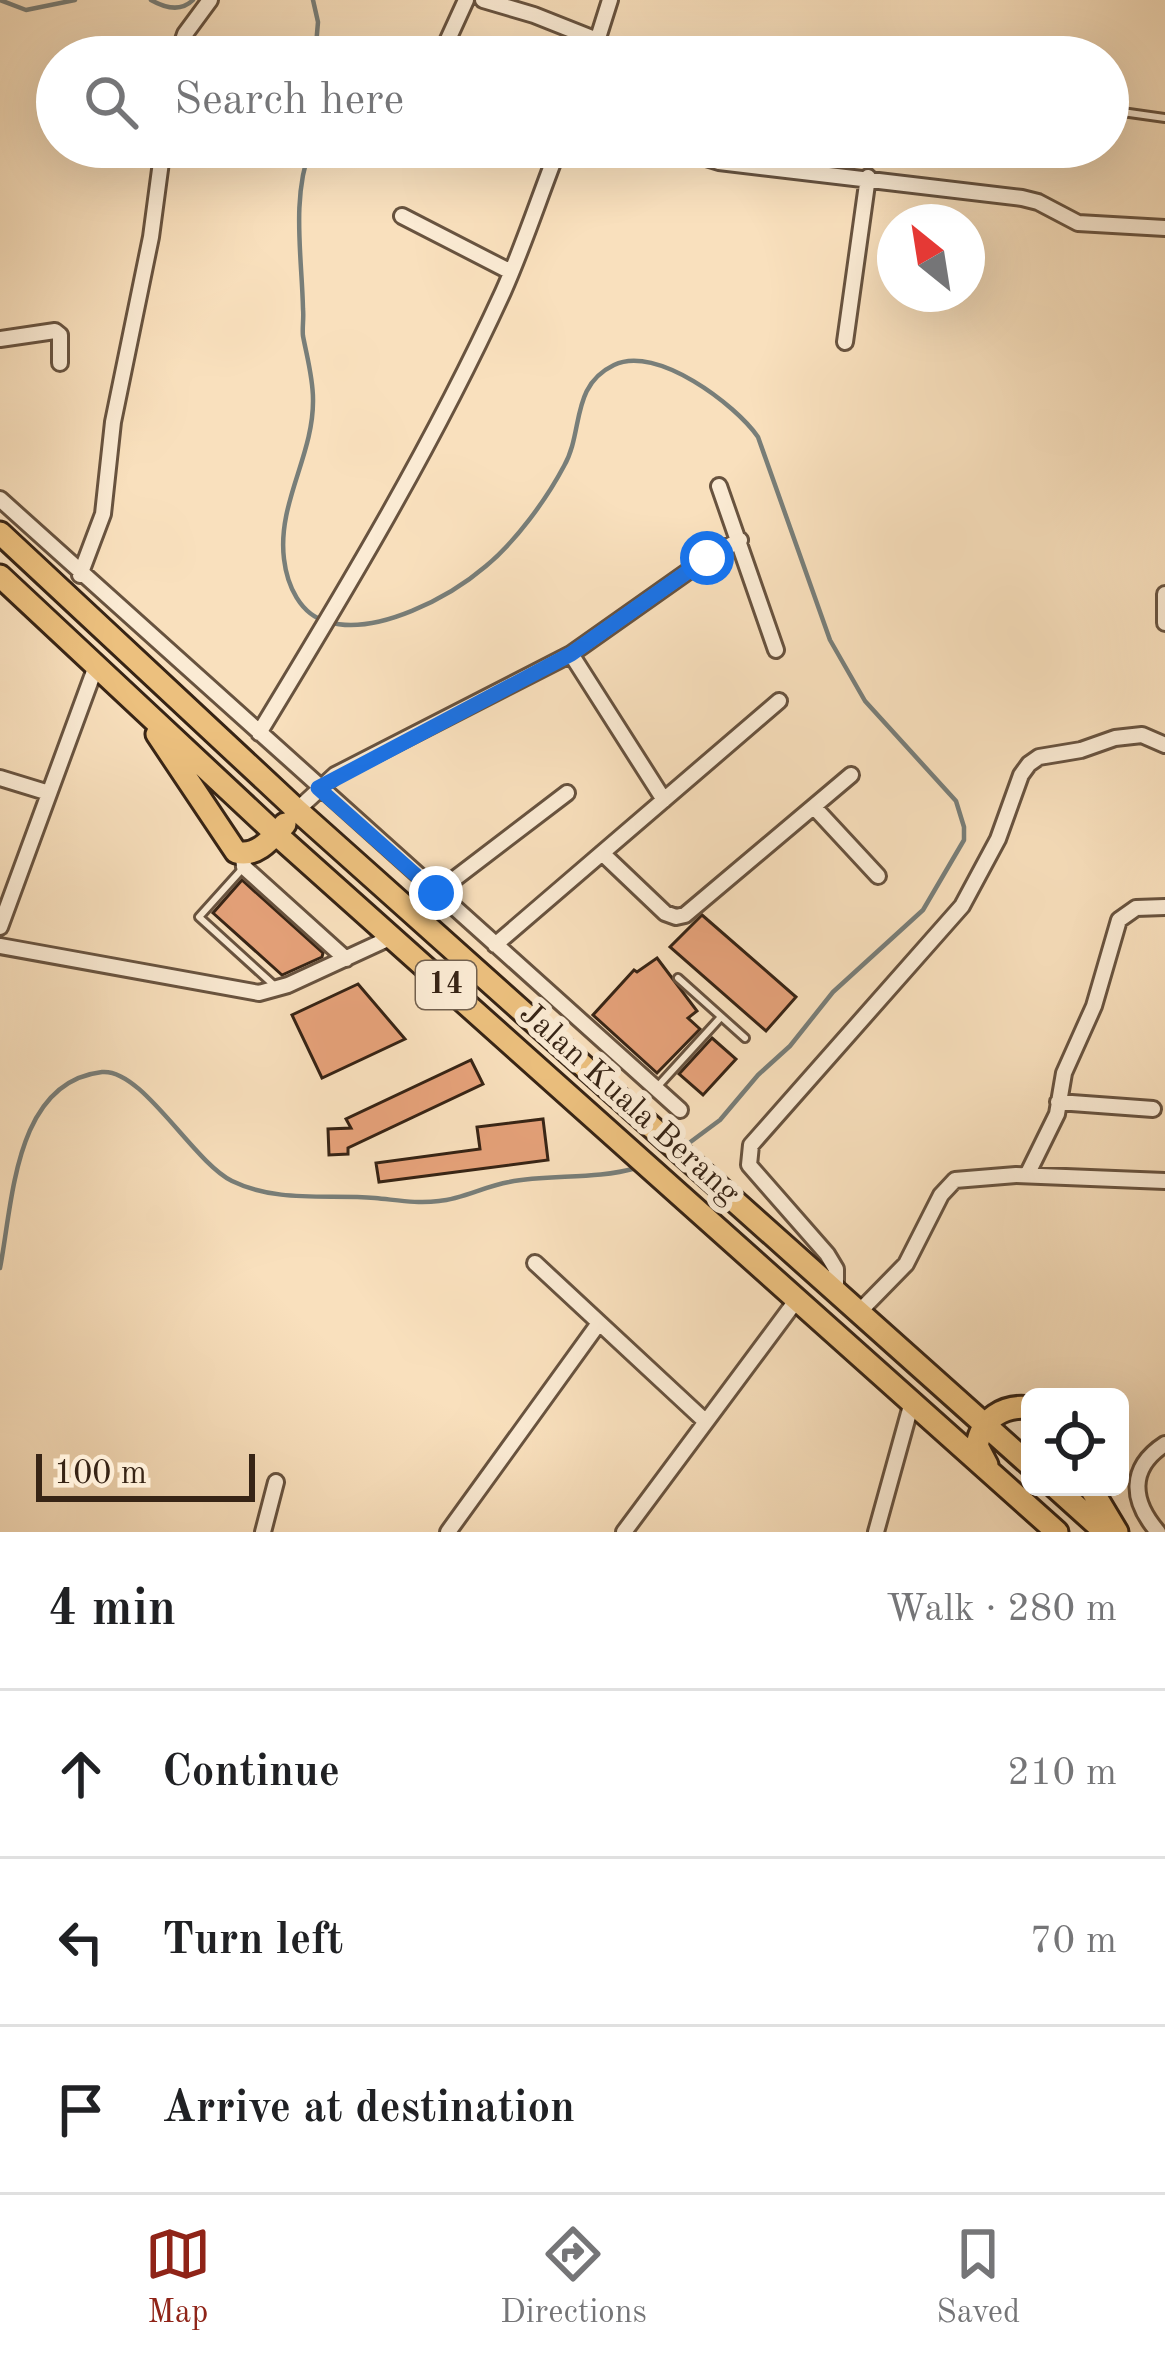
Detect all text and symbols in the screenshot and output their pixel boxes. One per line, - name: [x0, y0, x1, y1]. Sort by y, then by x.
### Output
- search box: [36, 36, 1129, 168]
- icon: search: [78, 69, 144, 135]
- text: Search here: [174, 79, 404, 124]
- north arrow: [877, 204, 985, 312]
- route start: [680, 531, 734, 585]
- route end: [409, 866, 463, 920]
- road number: 14: [416, 961, 476, 1009]
- street label: Jalan Kuala Berang: [513, 997, 745, 1211]
- map controls: [1021, 1388, 1129, 1496]
- button: locate: [1021, 1388, 1129, 1496]
- scale bar: [36, 1448, 255, 1501]
- text: 100 m: [54, 1458, 147, 1491]
- text: 4 min: [48, 1585, 176, 1636]
- text: Walk · 280 m: [886, 1590, 1117, 1629]
- icon: ahead: [48, 1741, 114, 1807]
- text: Continue: [162, 1751, 340, 1796]
- text: 210 m: [1007, 1754, 1117, 1793]
- icon: left: [48, 1909, 114, 1975]
- text: Turn left: [162, 1919, 343, 1964]
- text: 70 m: [1030, 1922, 1117, 1961]
- icon: arrive: [48, 2077, 114, 2143]
- text: Arrive at destination: [162, 2087, 575, 2132]
- tab: Map: [145, 2221, 211, 2334]
- tab: Directions: [500, 2221, 647, 2334]
- tab: Saved: [936, 2221, 1020, 2334]

